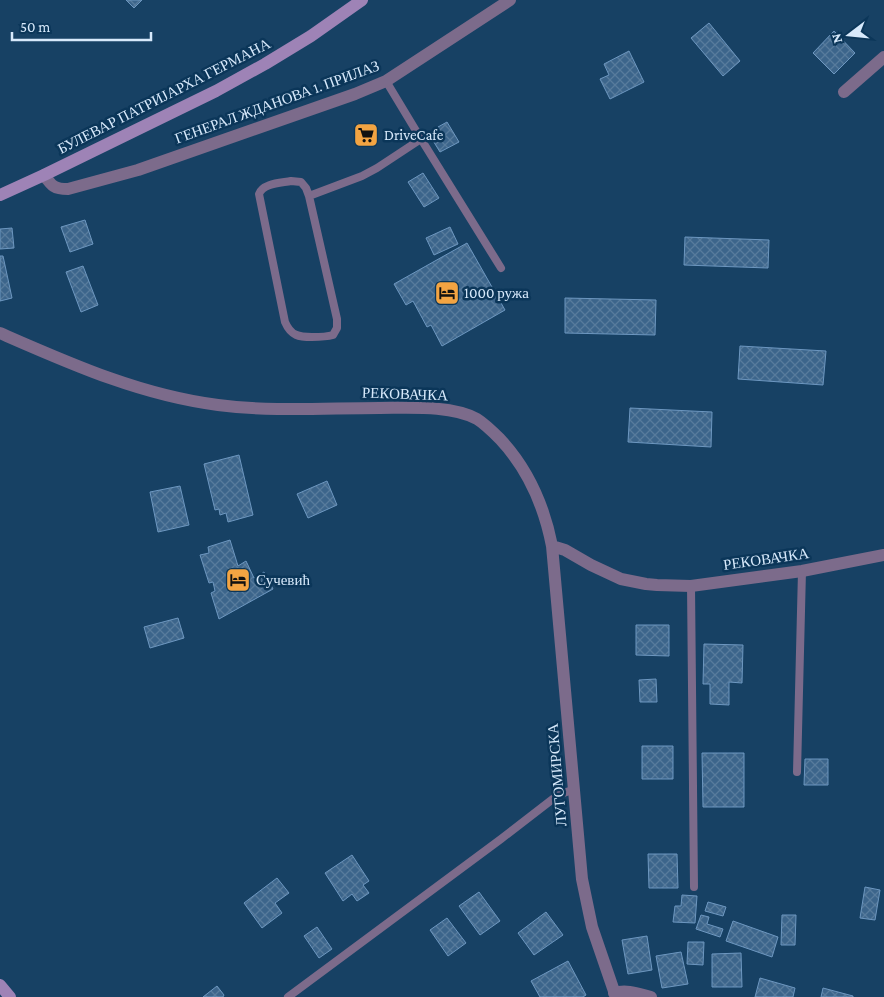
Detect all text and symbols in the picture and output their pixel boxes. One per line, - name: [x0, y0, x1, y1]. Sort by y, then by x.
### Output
- scale bar: [12, 10, 151, 42]
- north arrow: [824, 10, 874, 60]
- text: 50 m: [20, 19, 50, 35]
- text: N: [827, 31, 846, 45]
- street label: БУЛЕВАР ПАТРИЈАРХА ГЕРМАНА: [55, 35, 273, 157]
- street label: ГЕНЕРАЛ ЖДАНОВА 1. ПРИЛАЗ: [173, 57, 381, 147]
- supermarket icon: DriveCafe: [353, 122, 379, 148]
- place label: DriveCafe: [384, 127, 444, 143]
- hotel icon: 1000 ружа: [434, 280, 460, 306]
- place label: 1000 ружа: [464, 285, 529, 301]
- street label: РЕКОВАЧКА: [362, 385, 449, 404]
- street label: РЕКОВАЧКА: [722, 545, 810, 573]
- hotel icon: Сучевић: [225, 567, 251, 593]
- place label: Сучевић: [256, 572, 310, 588]
- street label: ЛУГОМИРСКА: [545, 723, 569, 827]

